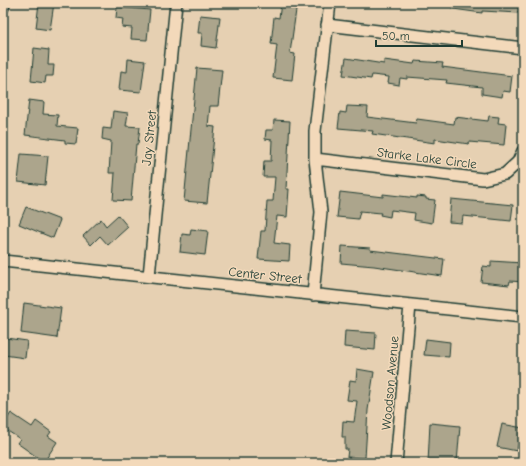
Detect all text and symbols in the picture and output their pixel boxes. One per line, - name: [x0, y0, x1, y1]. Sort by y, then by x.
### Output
- scale bar: [376, 22, 462, 48]
- text: 50 m: [382, 29, 410, 43]
- street label: Jay Street: [139, 108, 159, 166]
- street label: Starke Lake Circle: [376, 144, 478, 172]
- street label: Center Street: [228, 264, 304, 286]
- street label: Woodson Avenue: [378, 335, 402, 431]

